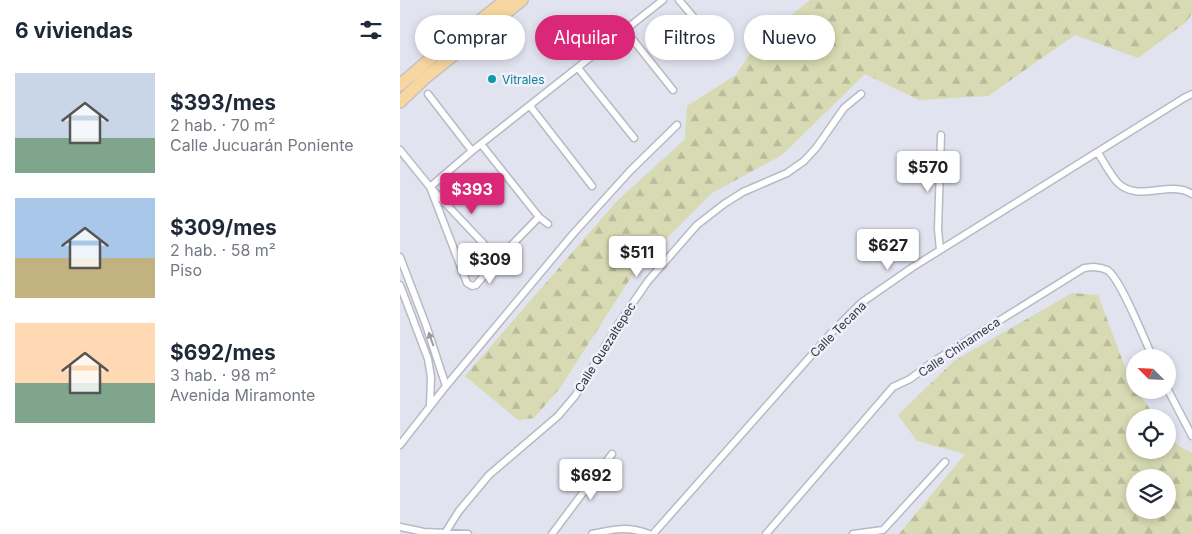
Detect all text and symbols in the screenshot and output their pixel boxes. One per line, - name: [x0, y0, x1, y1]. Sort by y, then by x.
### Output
- chip: Comprar: [415, 15, 525, 60]
- chip: Alquilar: [535, 15, 635, 60]
- chip: Filtros: [645, 15, 734, 60]
- chip: Nuevo: [744, 15, 835, 60]
- icon: filters: [357, 16, 385, 44]
- text: 6 viviendas: [15, 18, 133, 43]
- place label: Vitrales: [502, 72, 545, 87]
- marker: Vitrales: [486, 73, 498, 85]
- text: $393/mes: [170, 90, 276, 115]
- icon: home: [55, 93, 115, 153]
- text: 2 hab. · 70 m²: [170, 115, 275, 135]
- text: Calle Jucuarán Poniente: [170, 135, 354, 155]
- pin: $570: [898, 150, 958, 193]
- text: $570: [908, 157, 948, 177]
- pin: $393: [442, 172, 502, 215]
- text: $393: [451, 179, 493, 199]
- text: $309/mes: [170, 215, 277, 240]
- icon: home: [55, 218, 115, 278]
- pin: $627: [858, 228, 918, 271]
- text: $627: [868, 235, 908, 255]
- pin: $511: [607, 236, 667, 278]
- text: 2 hab. · 58 m²: [170, 240, 276, 260]
- pin: $309: [460, 242, 520, 285]
- text: $511: [620, 242, 654, 262]
- text: $309: [469, 249, 511, 269]
- text: Piso: [170, 260, 202, 280]
- street label: Calle Tecana: [807, 298, 869, 360]
- street label: Calle Quezaltepec: [571, 299, 639, 395]
- street label: Calle Chinameca: [915, 314, 1003, 380]
- one-way arrow: [427, 332, 434, 347]
- text: $692/mes: [170, 340, 276, 365]
- icon: home: [55, 343, 115, 403]
- north arrow: [1126, 349, 1176, 399]
- map controls: [1126, 349, 1176, 519]
- text: 3 hab. · 98 m²: [170, 365, 276, 385]
- text: Avenida Miramonte: [170, 385, 315, 405]
- button: locate: [1126, 409, 1176, 459]
- pin: $692: [561, 458, 621, 501]
- text: $692: [570, 465, 612, 485]
- button: layers: [1126, 469, 1176, 519]

